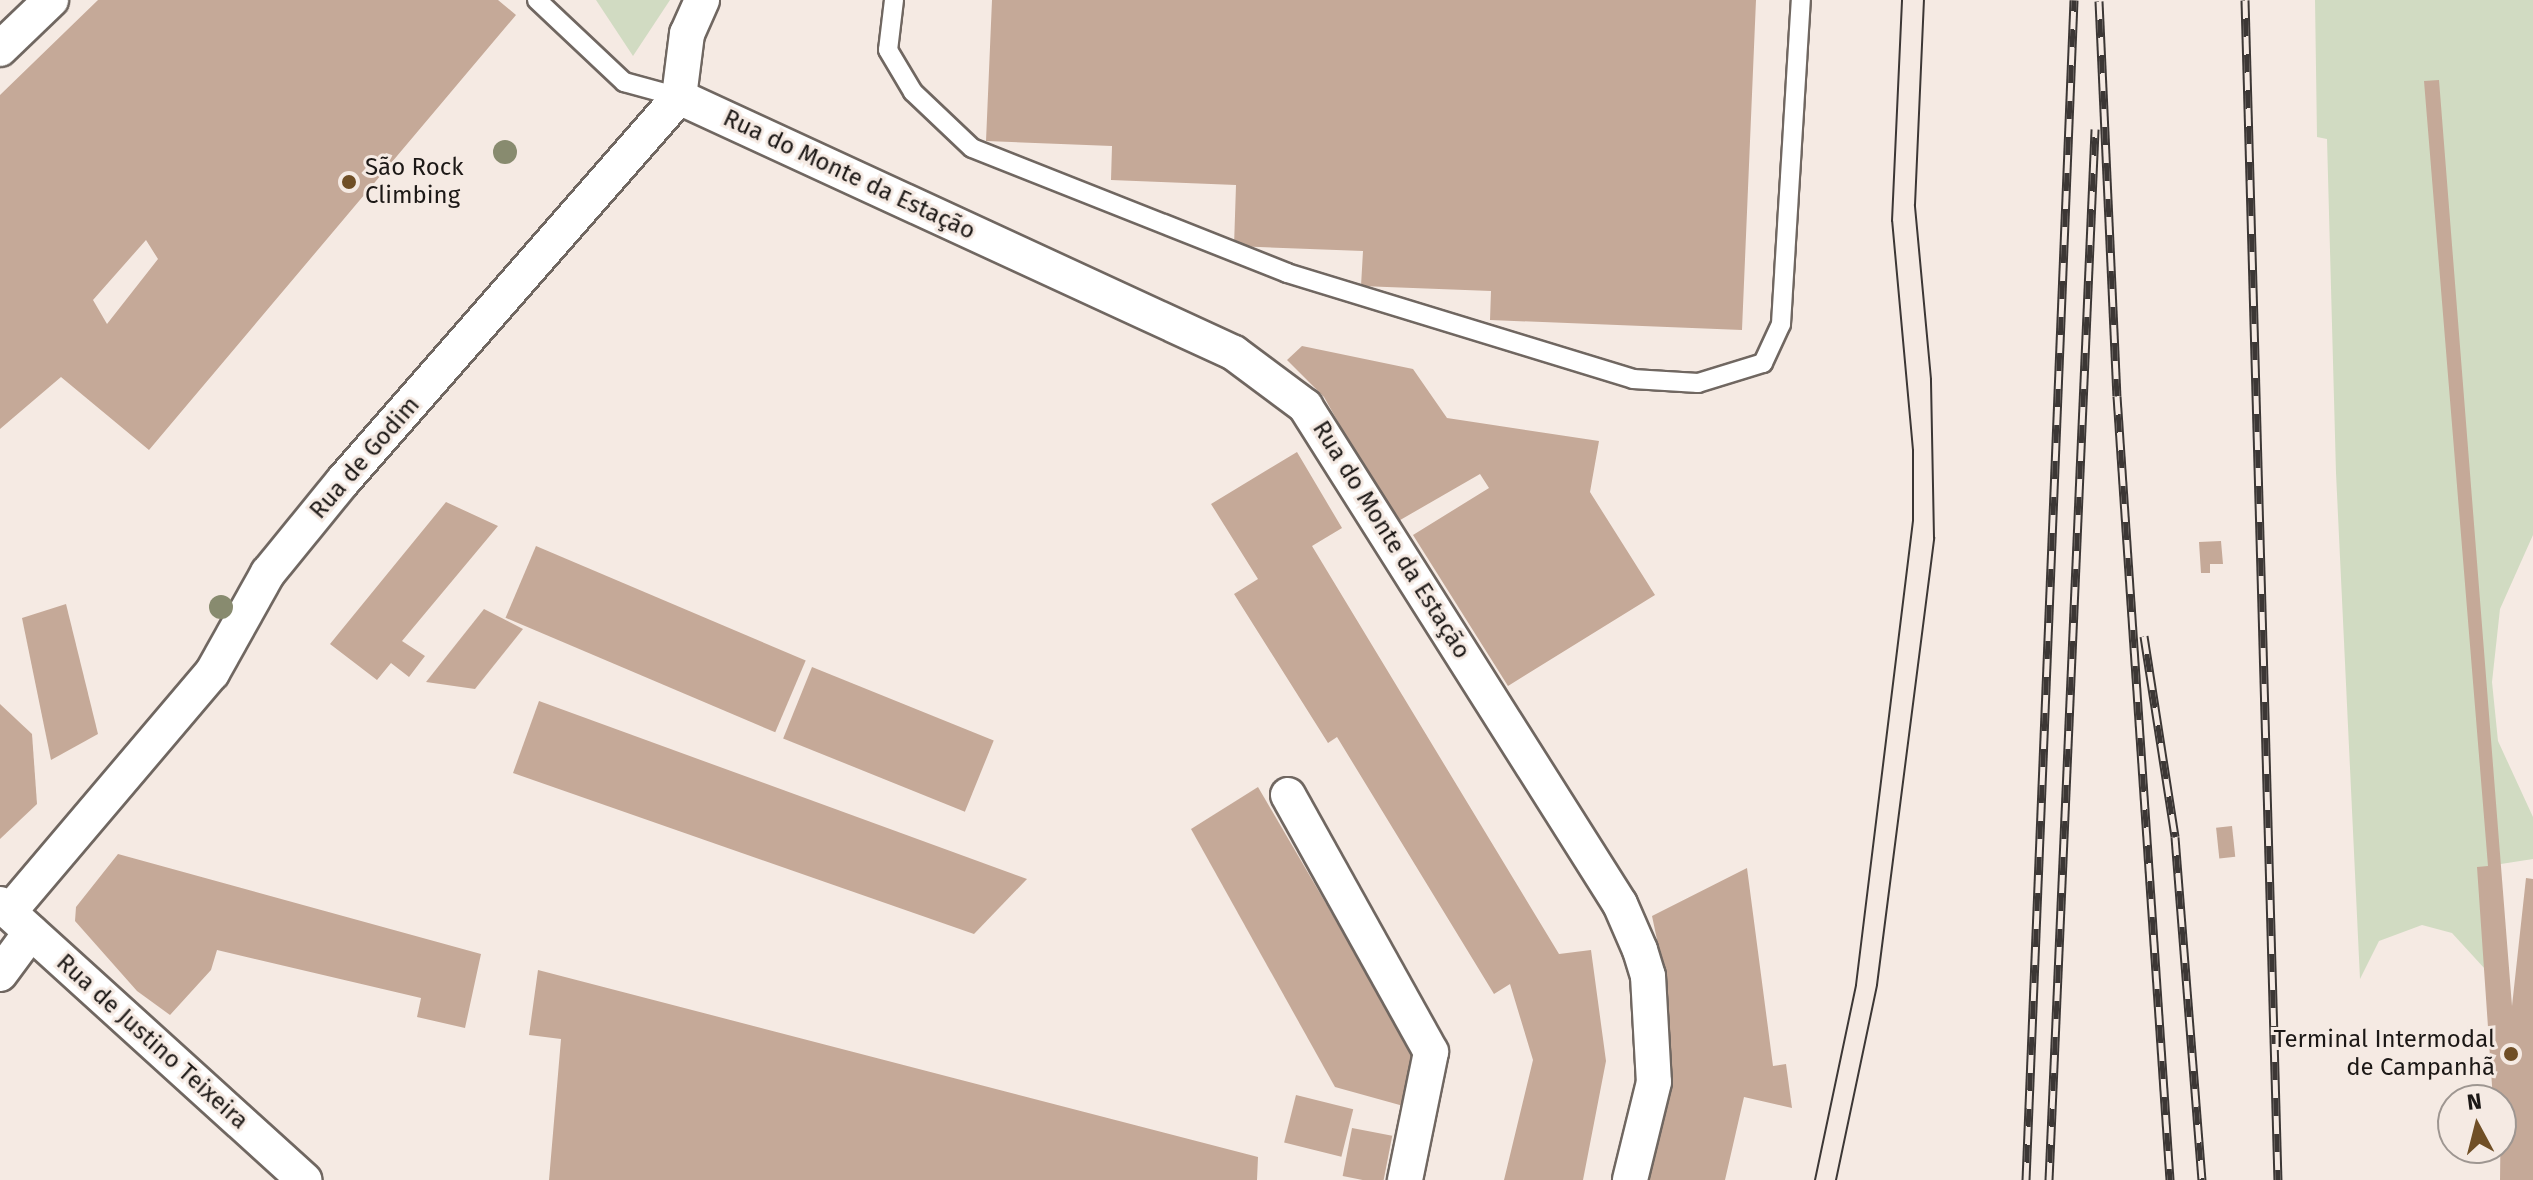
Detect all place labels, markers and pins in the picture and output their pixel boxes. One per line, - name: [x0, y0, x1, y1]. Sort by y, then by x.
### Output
- place label: São Rock Climbing: [365, 154, 463, 210]
- marker: São Rock Climbing: [340, 173, 358, 191]
- place label: Terminal Intermodal de Campanhã: [2273, 1026, 2495, 1082]
- marker: Terminal Intermodal de Campanhã: [2502, 1045, 2520, 1063]

